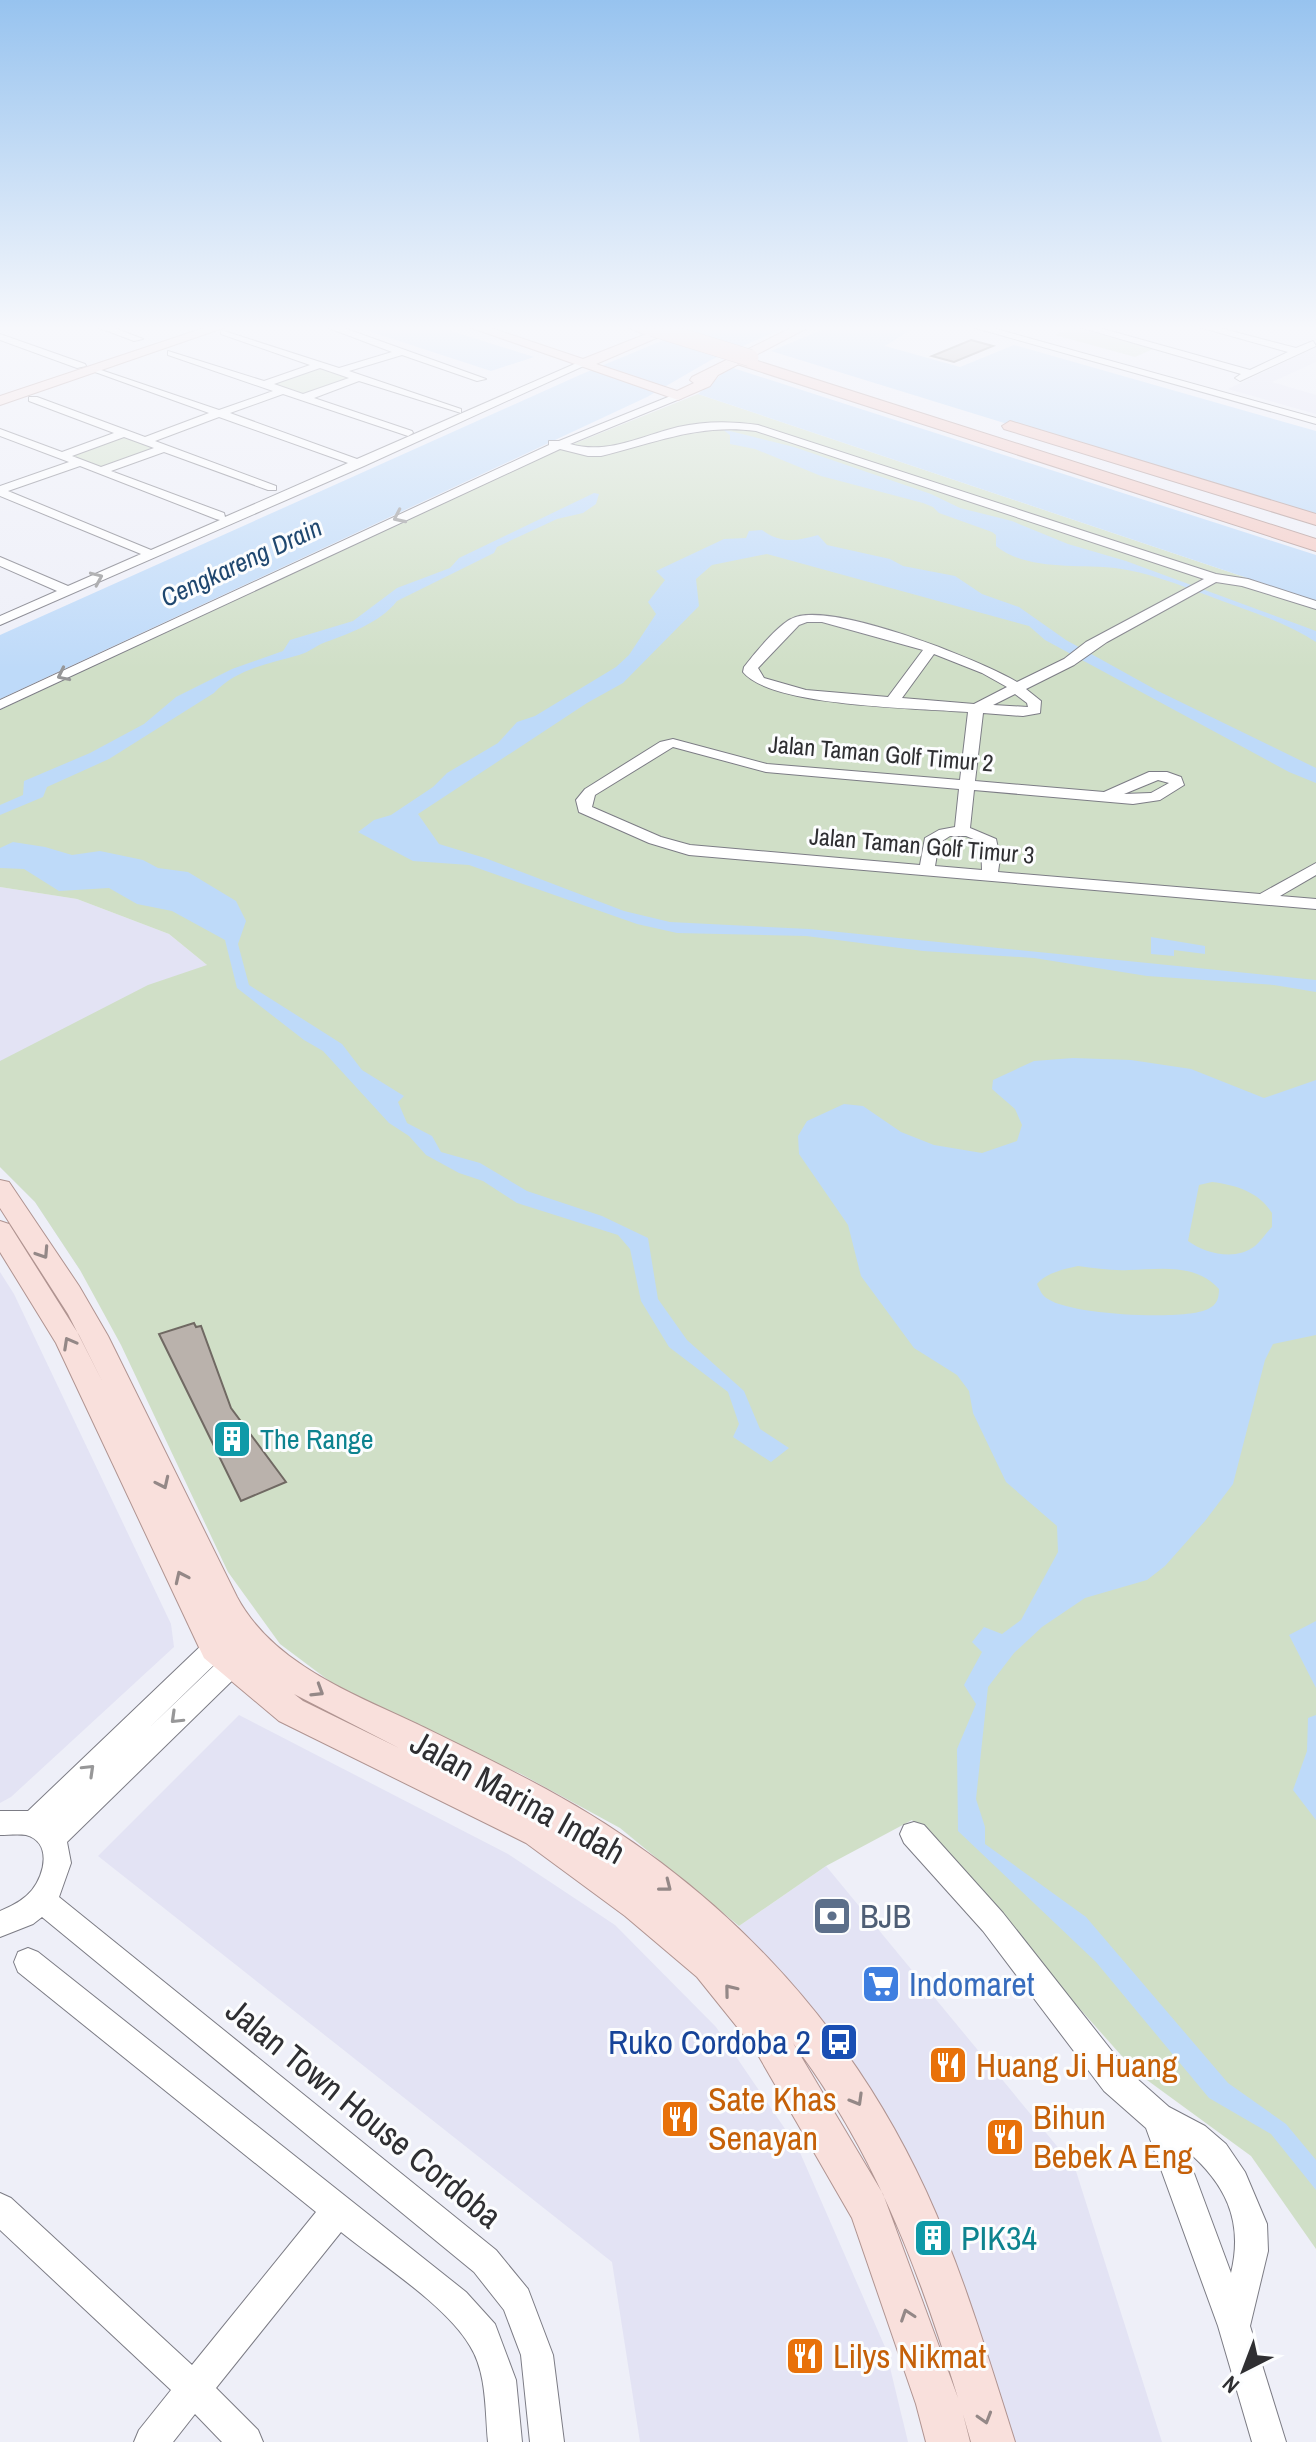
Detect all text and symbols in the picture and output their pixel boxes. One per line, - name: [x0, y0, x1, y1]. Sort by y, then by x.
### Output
- one-way arrow: [393, 507, 408, 523]
- water label: Cengkareng Drain: [155, 509, 327, 615]
- one-way arrow: [89, 572, 103, 588]
- one-way arrow: [57, 665, 71, 681]
- street label: Jalan Taman Golf Timur 2: [767, 727, 995, 779]
- street label: Jalan Taman Golf Timur 3: [808, 819, 1036, 871]
- one-way arrow: [33, 1244, 48, 1259]
- one-way arrow: [63, 1337, 78, 1351]
- building icon: The Range: [211, 1418, 253, 1460]
- place label: The Range: [260, 1420, 374, 1458]
- one-way arrow: [153, 1475, 169, 1489]
- one-way arrow: [175, 1571, 191, 1586]
- one-way arrow: [310, 1681, 324, 1696]
- one-way arrow: [171, 1709, 185, 1723]
- street label: Jalan Marina Indah: [402, 1719, 634, 1875]
- one-way arrow: [80, 1765, 94, 1779]
- one-way arrow: [657, 1877, 672, 1891]
- place label: BJB: [860, 1893, 911, 1939]
- bank icon: BJB: [811, 1895, 853, 1937]
- place label: Indomaret: [909, 1961, 1035, 2007]
- supermarket icon: Indomaret: [860, 1963, 902, 2005]
- one-way arrow: [725, 1985, 740, 1999]
- street label: Jalan Town House Cordoba: [217, 1988, 512, 2239]
- place label: Ruko Cordoba 2: [608, 2019, 811, 2065]
- bus stop icon: Ruko Cordoba 2: [818, 2021, 860, 2063]
- place label: Huang Ji Huang: [976, 2042, 1178, 2088]
- restaurant icon: Huang Ji Huang: [927, 2044, 969, 2086]
- place label: Sate Khas Senayan: [708, 2076, 837, 2161]
- one-way arrow: [847, 2091, 863, 2106]
- place label: Bihun Bebek A Eng: [1033, 2094, 1193, 2179]
- restaurant icon: Sate Khas Senayan: [659, 2098, 701, 2140]
- restaurant icon: Bihun Bebek A Eng: [984, 2116, 1026, 2158]
- place label: PIK34: [961, 2215, 1037, 2261]
- building icon: PIK34: [912, 2217, 954, 2259]
- one-way arrow: [900, 2308, 916, 2322]
- north arrow: [1204, 2330, 1284, 2410]
- place label: Lilys Nikmat: [833, 2333, 987, 2379]
- restaurant icon: Lilys Nikmat: [784, 2335, 826, 2377]
- text: N: [1216, 2369, 1245, 2400]
- one-way arrow: [976, 2411, 992, 2424]

